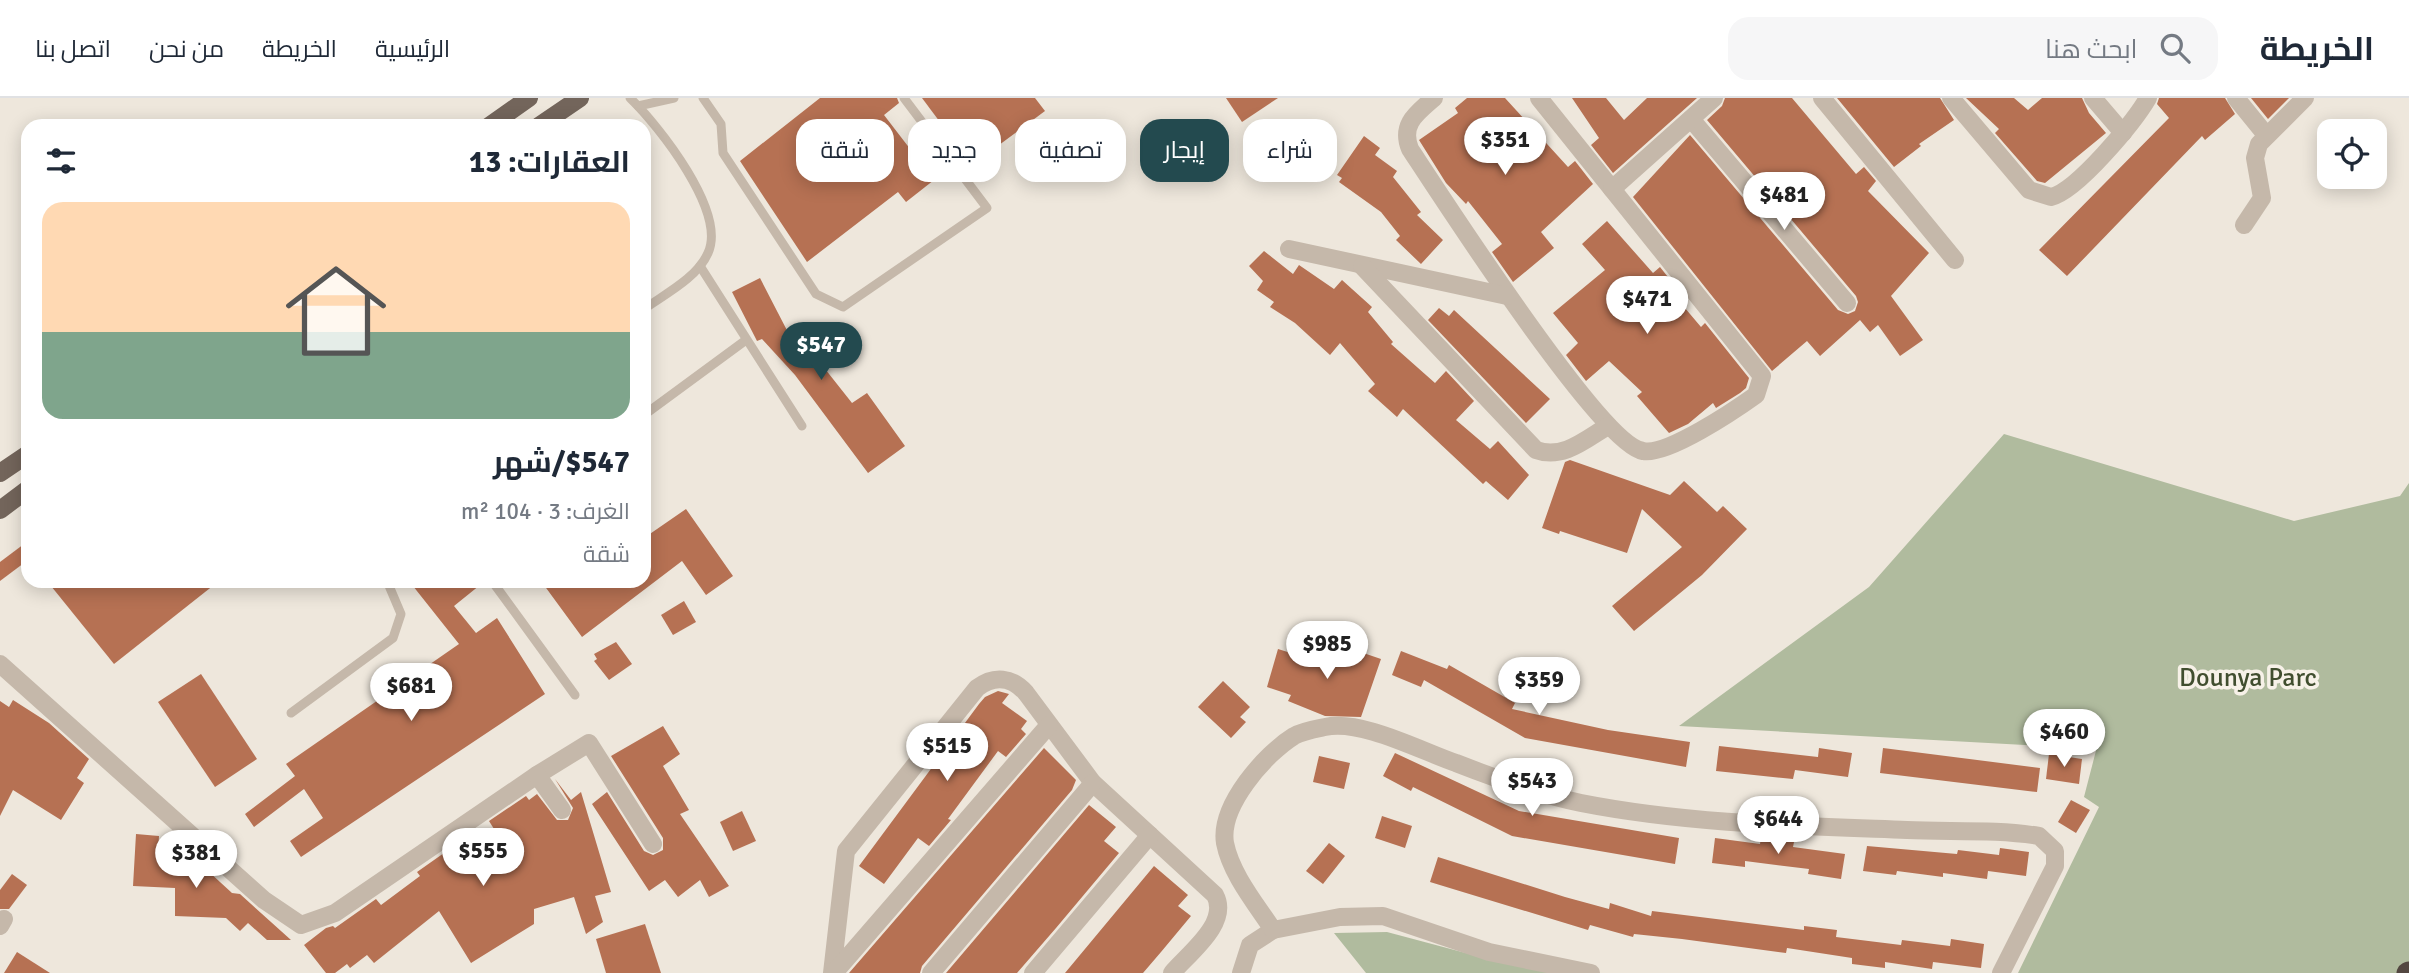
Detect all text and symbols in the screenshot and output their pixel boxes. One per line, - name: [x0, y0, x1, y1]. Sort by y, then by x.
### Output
- search box: [1728, 17, 2218, 80]
- icon: search: [2156, 29, 2194, 67]
- text: الخريطة: [2260, 29, 2374, 70]
- text: اتصل بنا: [35, 34, 111, 64]
- text: من نحن: [149, 34, 224, 64]
- text: الخريطة: [262, 34, 337, 64]
- text: الرئيسية: [375, 34, 450, 64]
- text: ابحث هنا: [2045, 34, 2138, 66]
- pin: $351: [1464, 118, 1546, 177]
- chip: شقة: [796, 119, 894, 182]
- chip: جديد: [908, 119, 1001, 182]
- chip: تصفية: [1015, 119, 1126, 182]
- chip: إيجار: [1140, 119, 1229, 182]
- chip: شراء: [1243, 119, 1337, 182]
- map controls: [2317, 119, 2387, 189]
- button: locate: [2317, 119, 2387, 189]
- text: $351: [1480, 125, 1530, 154]
- icon: filters: [42, 142, 80, 180]
- text: العقارات: 13: [469, 144, 630, 181]
- pin: $481: [1743, 172, 1825, 232]
- text: $481: [1759, 180, 1809, 209]
- icon: home: [273, 248, 399, 374]
- pin: $471: [1606, 276, 1688, 336]
- text: $471: [1622, 284, 1672, 313]
- pin: $547: [780, 322, 862, 382]
- text: $547: [796, 330, 846, 359]
- text: $547/شهر: [493, 444, 630, 481]
- text: الغرف: 3 · 104 m²: [461, 497, 630, 526]
- text: شقة: [583, 540, 630, 569]
- pin: $985: [1286, 622, 1368, 681]
- text: $985: [1302, 629, 1352, 658]
- pin: $359: [1498, 658, 1580, 717]
- park label: Dounya Parc: [2179, 662, 2317, 694]
- pin: $681: [370, 664, 452, 723]
- text: $359: [1514, 665, 1564, 694]
- text: $681: [386, 671, 436, 700]
- pin: $460: [2023, 710, 2105, 769]
- text: $460: [2039, 717, 2089, 746]
- pin: $515: [906, 724, 988, 783]
- text: $515: [922, 731, 972, 760]
- pin: $543: [1491, 758, 1573, 818]
- text: $543: [1507, 766, 1557, 795]
- pin: $644: [1737, 796, 1819, 856]
- text: $644: [1753, 804, 1803, 833]
- pin: $555: [442, 828, 524, 888]
- pin: $381: [155, 830, 237, 890]
- text: $555: [458, 836, 508, 865]
- text: $381: [171, 838, 221, 867]

